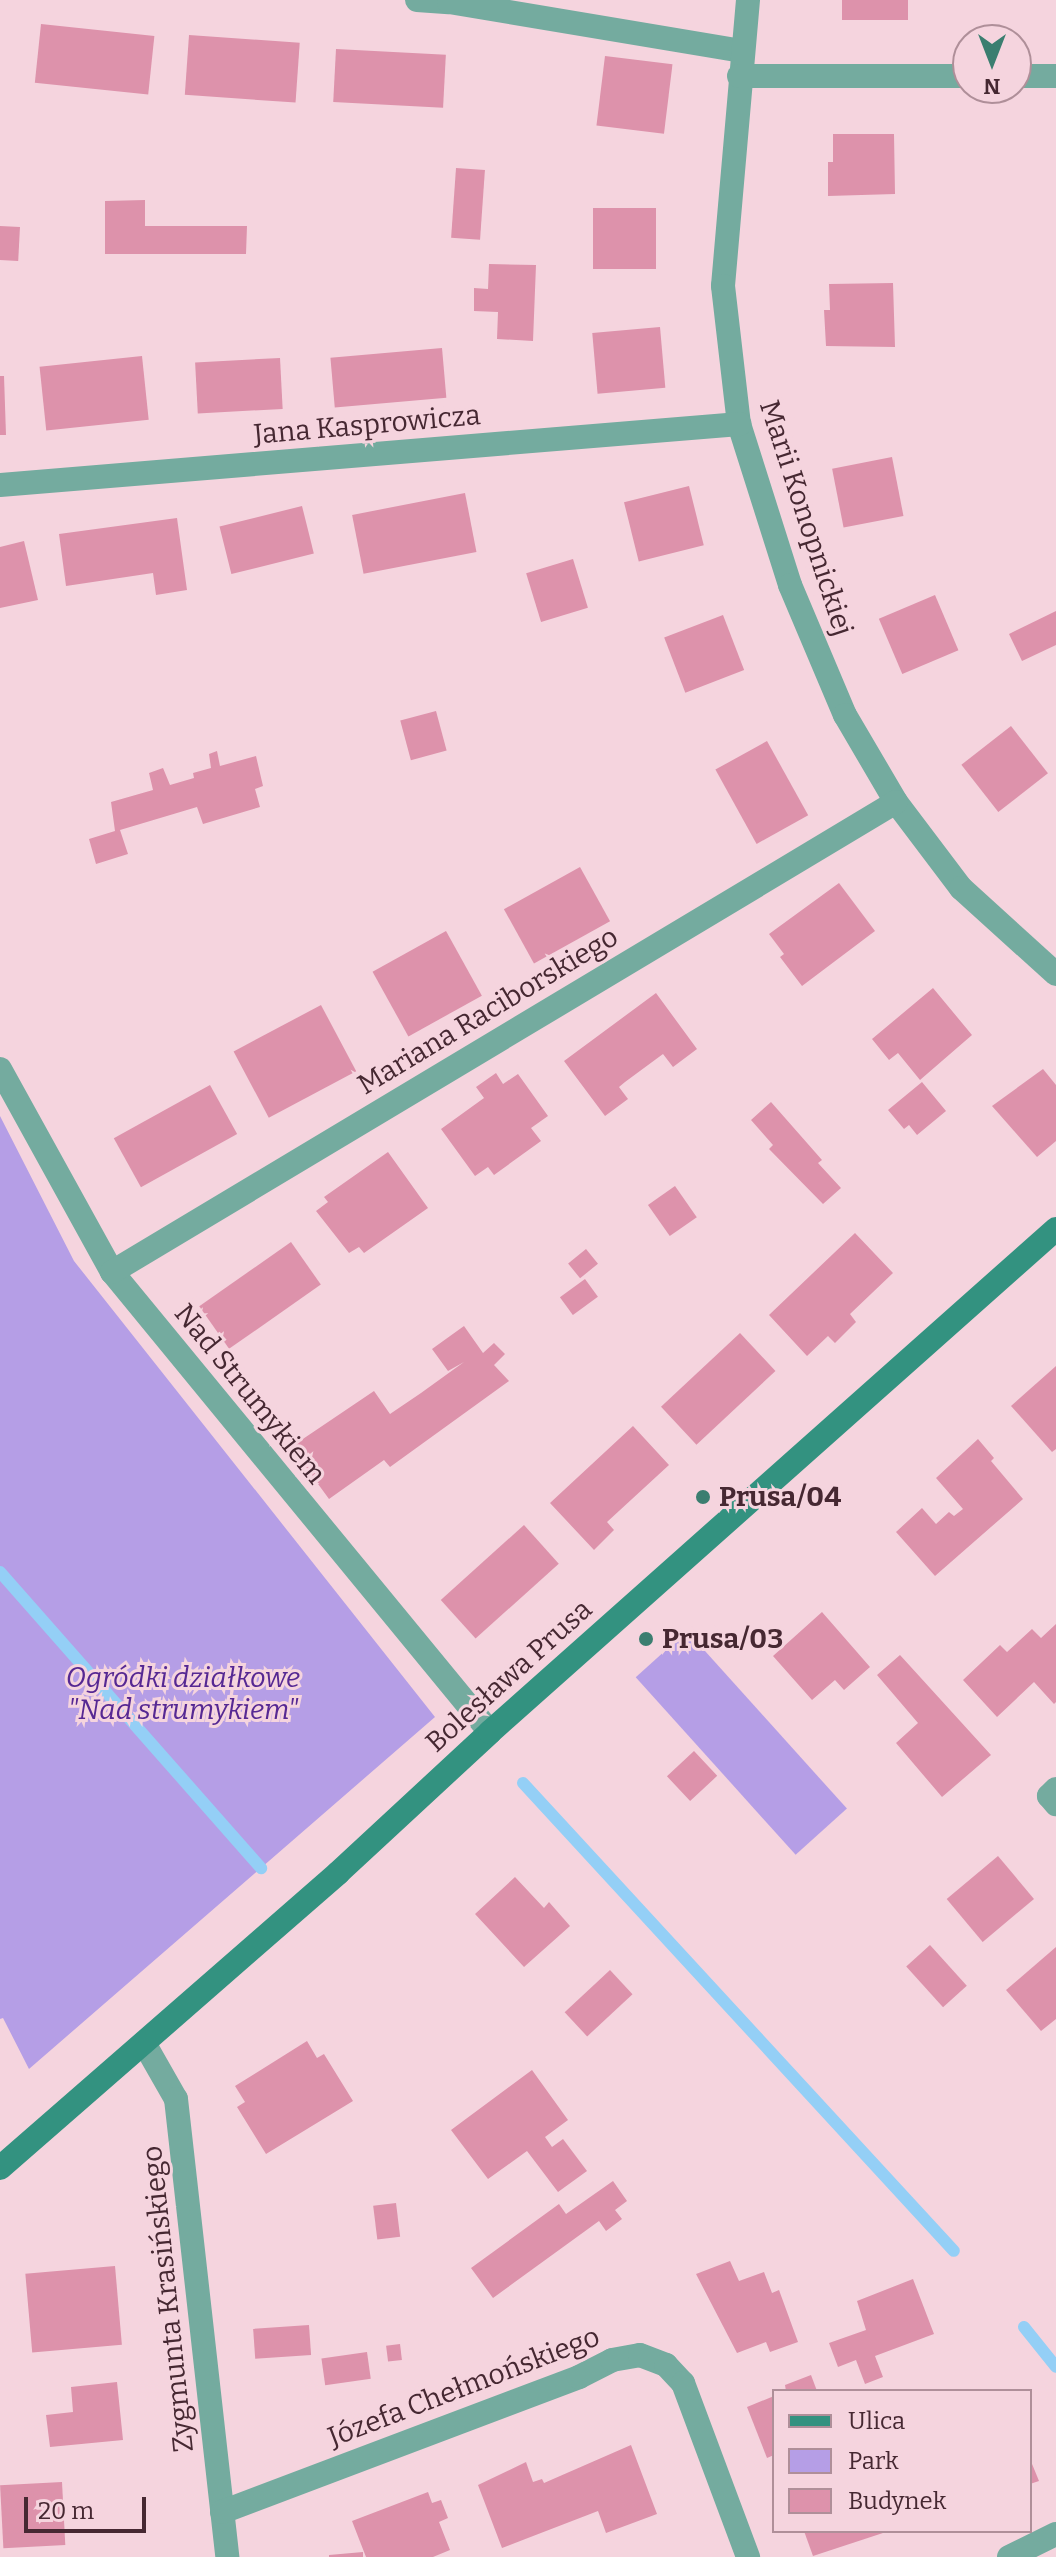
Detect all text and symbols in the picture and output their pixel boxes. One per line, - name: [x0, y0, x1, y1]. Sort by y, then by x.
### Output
- north arrow: [952, 24, 1032, 104]
- text: N: [984, 73, 1001, 100]
- street label: Marii Konopnickiej: [752, 396, 860, 640]
- street label: Jana Kasprowicza: [252, 398, 482, 452]
- street label: Mariana Raciborskiego: [352, 920, 624, 1102]
- street label: Nad Strumykiem: [167, 1297, 333, 1491]
- place label: Prusa/04: [719, 1480, 841, 1514]
- marker: Prusa/04: [694, 1488, 712, 1506]
- street label: Bolesława Prusa: [419, 1593, 599, 1759]
- place label: Prusa/03: [662, 1622, 783, 1656]
- marker: Prusa/03: [637, 1630, 655, 1648]
- park label: Ogródki działkowe "Nad strumykiem": [66, 1661, 300, 1727]
- street label: Zygmunta Krasińskiego: [135, 2144, 201, 2454]
- street label: Józefa Chełmońskiego: [324, 2320, 604, 2454]
- legend: [772, 2389, 1032, 2533]
- text: Ulica: [848, 2407, 905, 2435]
- text: Park: [848, 2447, 899, 2475]
- scale bar: [28, 2481, 150, 2531]
- text: Budynek: [848, 2487, 946, 2515]
- text: 20 m: [38, 2497, 94, 2525]

